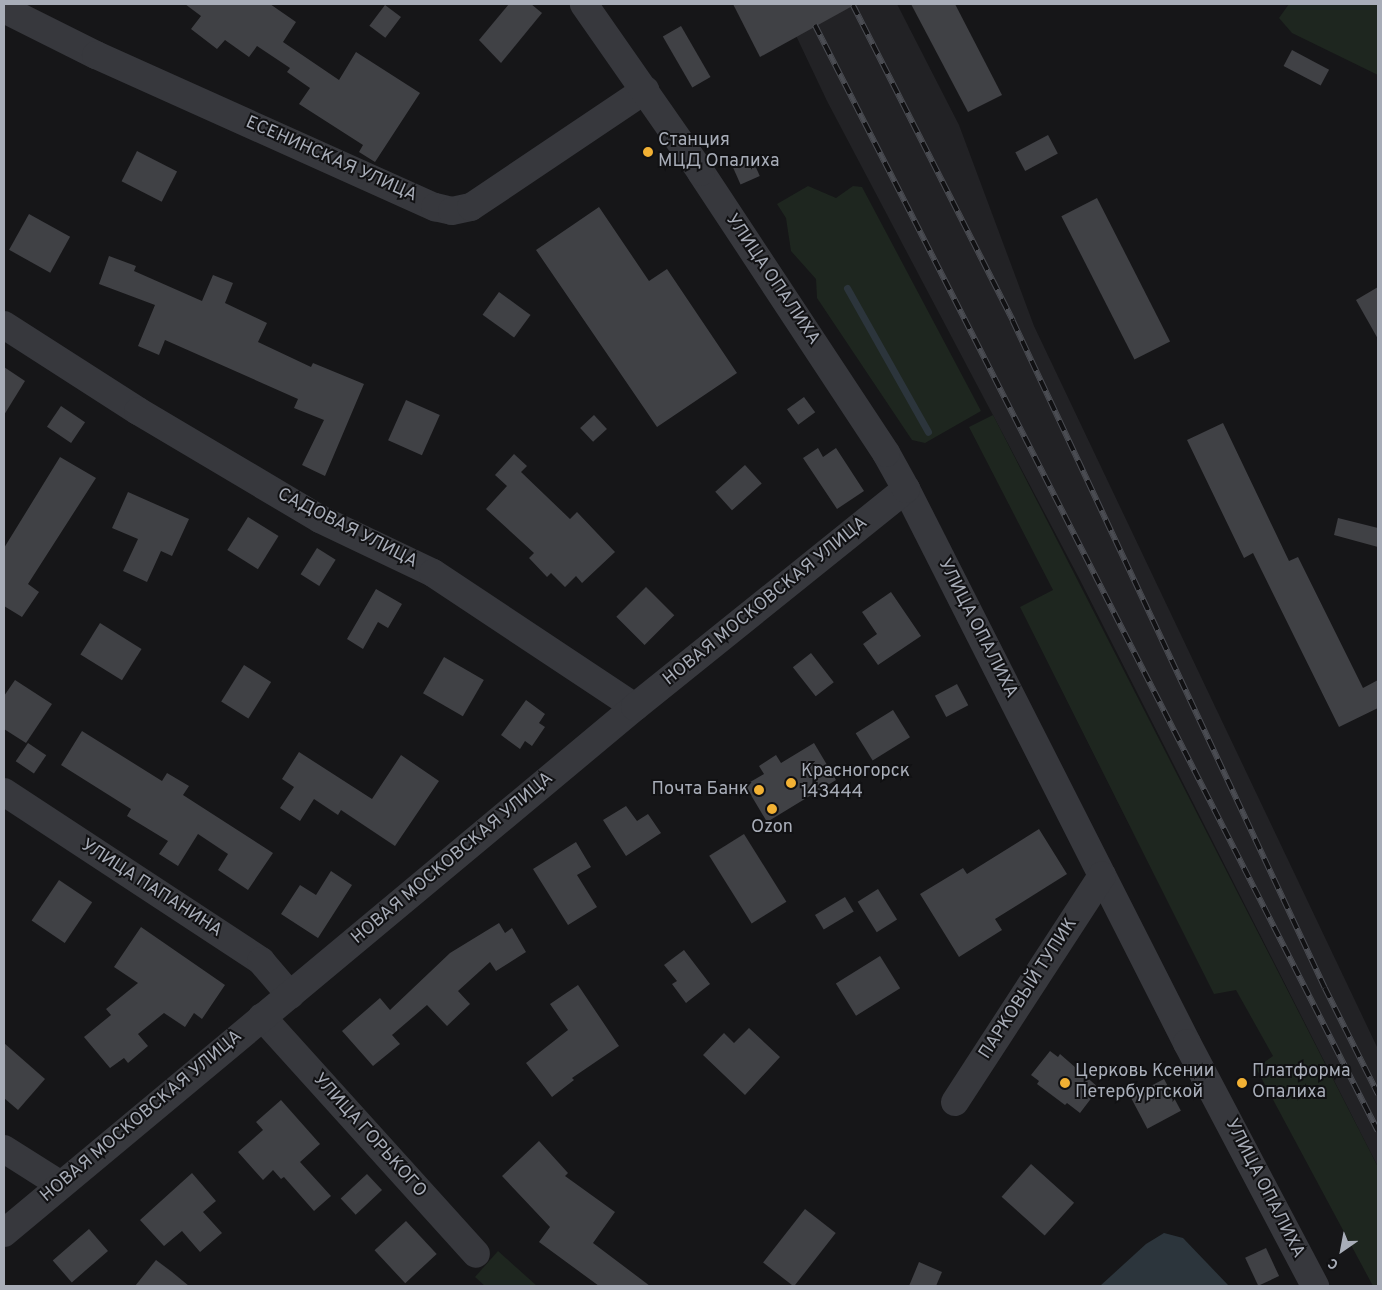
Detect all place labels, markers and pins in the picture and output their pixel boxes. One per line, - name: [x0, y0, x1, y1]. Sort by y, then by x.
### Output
- place label: Станция МЦД Опалиха: [658, 131, 779, 173]
- marker: Станция МЦД Опалиха: [642, 146, 654, 158]
- place label: Красногорск 143444: [801, 762, 910, 804]
- marker: Красногорск 143444: [785, 777, 797, 789]
- place label: Почта Банк: [651, 779, 749, 801]
- marker: Почта Банк: [753, 784, 765, 796]
- marker: Ozon: [766, 803, 778, 815]
- place label: Ozon: [751, 817, 793, 839]
- place label: Церковь Ксении Петербургской: [1075, 1062, 1214, 1104]
- place label: Платформа Опалиха: [1252, 1062, 1350, 1104]
- marker: Церковь Ксении Петербургской: [1059, 1077, 1071, 1089]
- marker: Платформа Опалиха: [1236, 1077, 1248, 1089]

